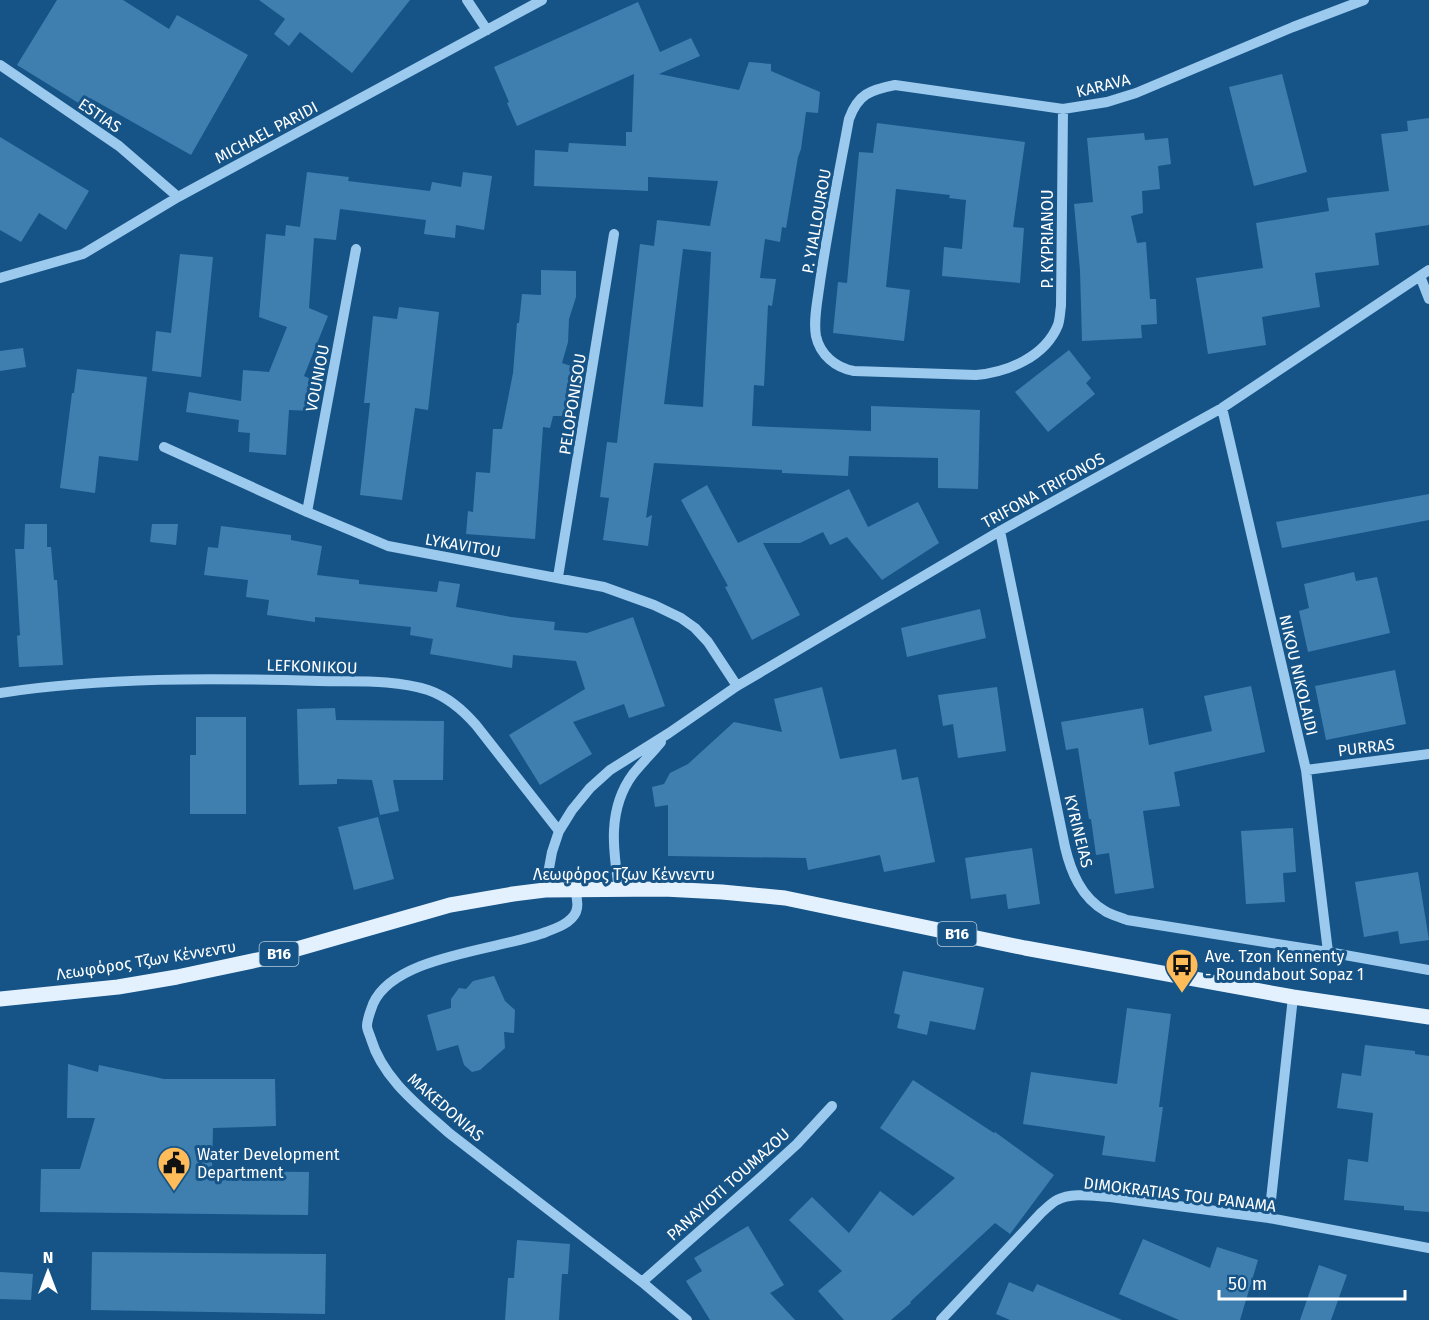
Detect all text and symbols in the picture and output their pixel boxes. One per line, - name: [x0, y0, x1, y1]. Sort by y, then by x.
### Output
- street label: KARAVA: [1074, 69, 1133, 101]
- street label: ESTIAS: [75, 94, 125, 137]
- street label: MICHAEL PARIDI: [212, 97, 321, 168]
- street label: P. YIALLOUROU: [798, 167, 835, 275]
- street label: P. KYPRIANOU: [1038, 189, 1057, 289]
- street label: VOUNIOU: [302, 343, 333, 413]
- street label: PELOPONISOU: [555, 352, 590, 456]
- street label: TRIFONA TRIFONOS: [978, 449, 1108, 532]
- street label: LYKAVITOU: [423, 529, 502, 562]
- street label: NIKOU NIKOLAIDI: [1275, 613, 1322, 737]
- street label: LEFKONIKOU: [266, 655, 358, 678]
- street label: PURRAS: [1337, 735, 1396, 760]
- street label: KYRINEIAS: [1060, 793, 1097, 870]
- street label: Λεωφόρος Τζων Κέννεντυ: [533, 865, 715, 884]
- road number: B16: [938, 922, 976, 946]
- street label: Λεωφόρος Τζων Κέννεντυ: [55, 937, 237, 984]
- road number: B16: [260, 942, 298, 966]
- bus stop icon: Ave. Tzon Kennenty - Roundabout Sopaz 1: [1164, 947, 1200, 994]
- place label: Ave. Tzon Kennenty - Roundabout Sopaz 1: [1205, 947, 1364, 984]
- street label: MAKEDONIAS: [404, 1069, 488, 1146]
- street label: PANAYIOTI TOUMAZOU: [663, 1124, 794, 1245]
- public building icon: Water Development Department: [156, 1145, 192, 1192]
- place label: Water Development Department: [197, 1145, 340, 1182]
- street label: DIMOKRATIAS TOU PANAMA: [1083, 1173, 1278, 1216]
- north arrow: [18, 1242, 78, 1302]
- text: N: [43, 1248, 53, 1267]
- scale bar: [1219, 1263, 1405, 1301]
- text: 50 m: [1228, 1273, 1267, 1295]

